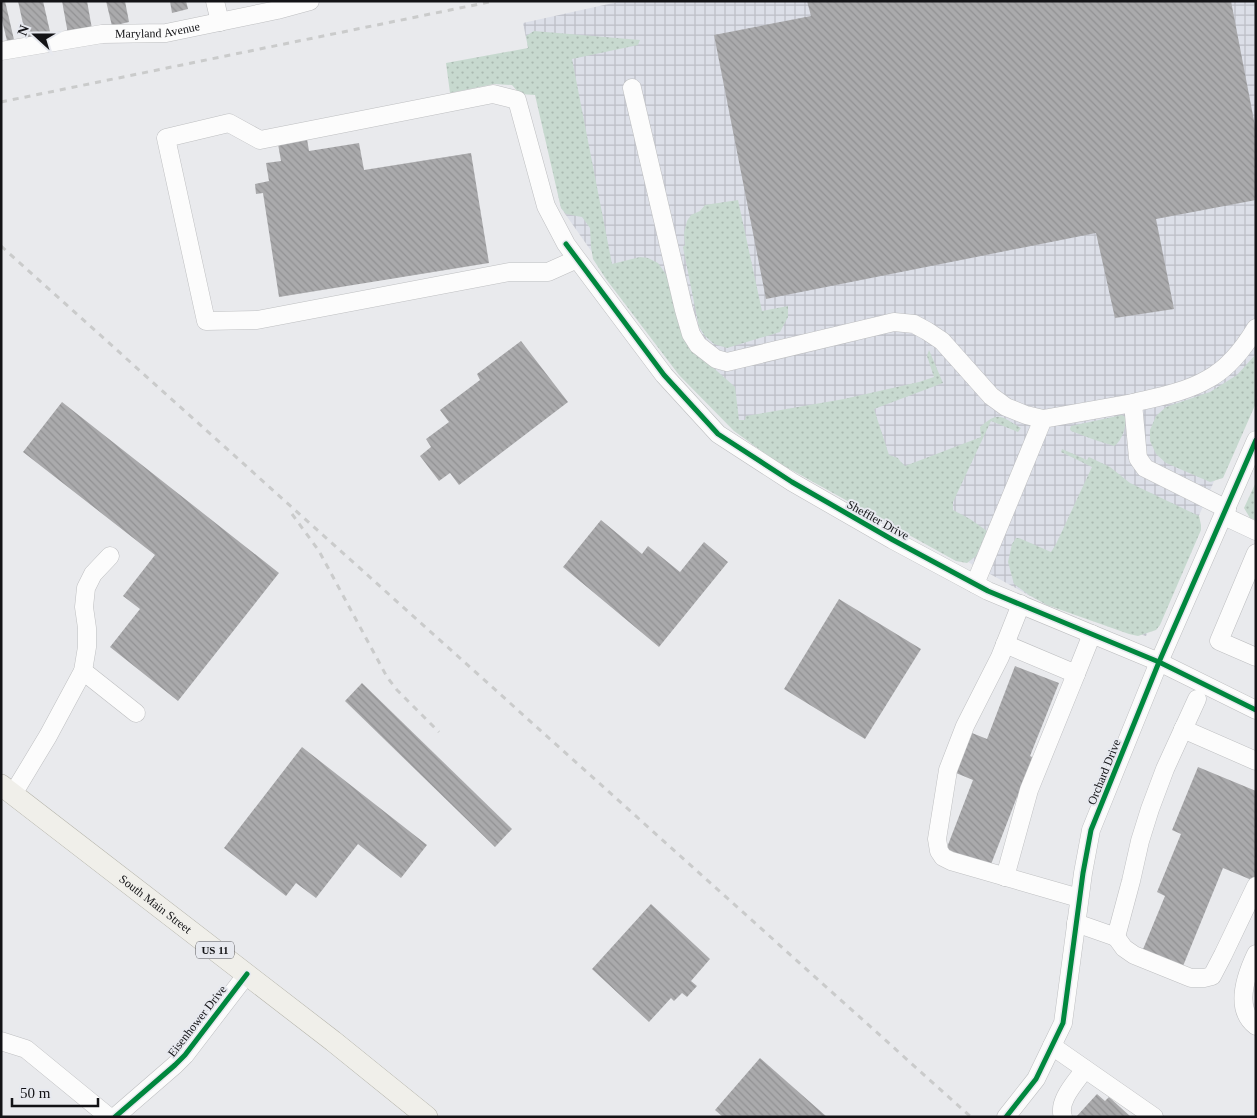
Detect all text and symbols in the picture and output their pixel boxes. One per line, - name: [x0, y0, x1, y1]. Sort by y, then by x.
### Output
- north arrow: [10, 10, 60, 60]
- street label: Maryland Avenue: [115, 19, 201, 41]
- text: N: [15, 23, 32, 38]
- street label: Sheffler Drive: [845, 497, 911, 543]
- street label: Orchard Drive: [1084, 737, 1124, 807]
- street label: South Main Street: [117, 872, 195, 937]
- road number: US 11: [196, 942, 234, 958]
- street label: Eisenhower Drive: [165, 982, 229, 1060]
- scale bar: [12, 1076, 99, 1108]
- text: 50 m: [20, 1085, 51, 1101]

